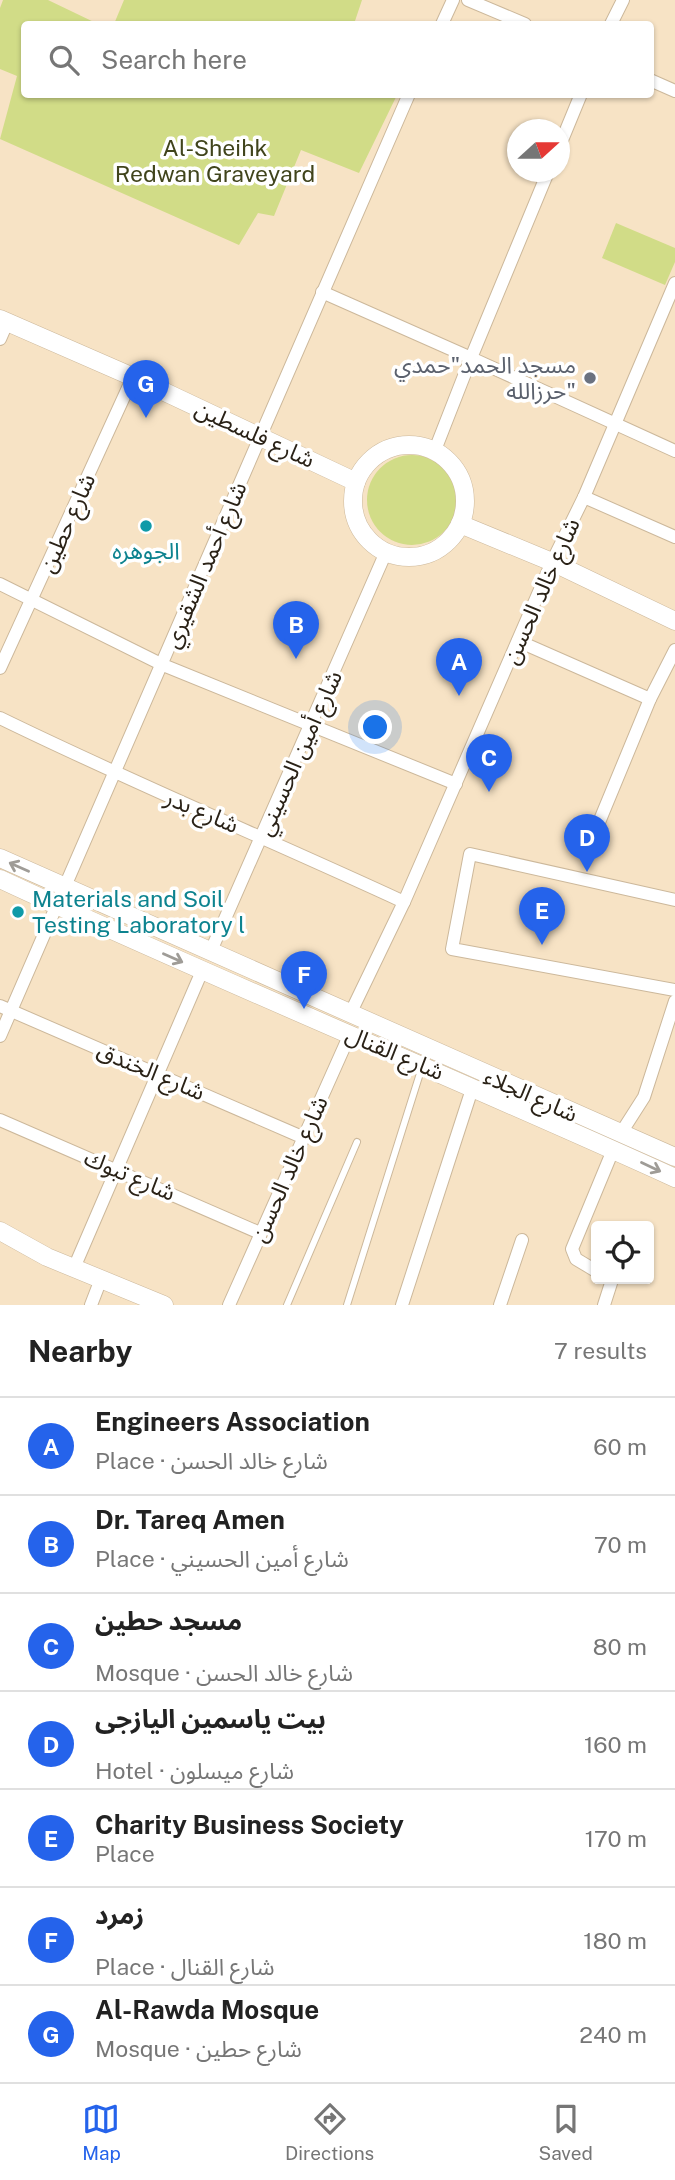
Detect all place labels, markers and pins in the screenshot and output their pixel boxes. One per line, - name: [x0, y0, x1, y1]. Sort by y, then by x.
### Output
- place label: مسجد الحمد"حمدي حرزالله": [394, 351, 576, 405]
- pin: G: [123, 360, 169, 418]
- marker: مسجد الحمد"حمدي حرزالله": [582, 370, 598, 386]
- marker: الجوهره: [138, 518, 154, 534]
- place label: الجوهره: [112, 537, 180, 565]
- pin: B: [273, 601, 319, 659]
- pin: A: [436, 638, 482, 696]
- pin: C: [466, 734, 512, 792]
- pin: D: [564, 814, 610, 872]
- place label: Materials and Soil Testing Laboratory l: [32, 885, 245, 938]
- pin: E: [519, 887, 565, 945]
- marker: Materials and Soil Testing Laboratory l: [10, 904, 26, 920]
- pin: F: [281, 951, 327, 1009]

